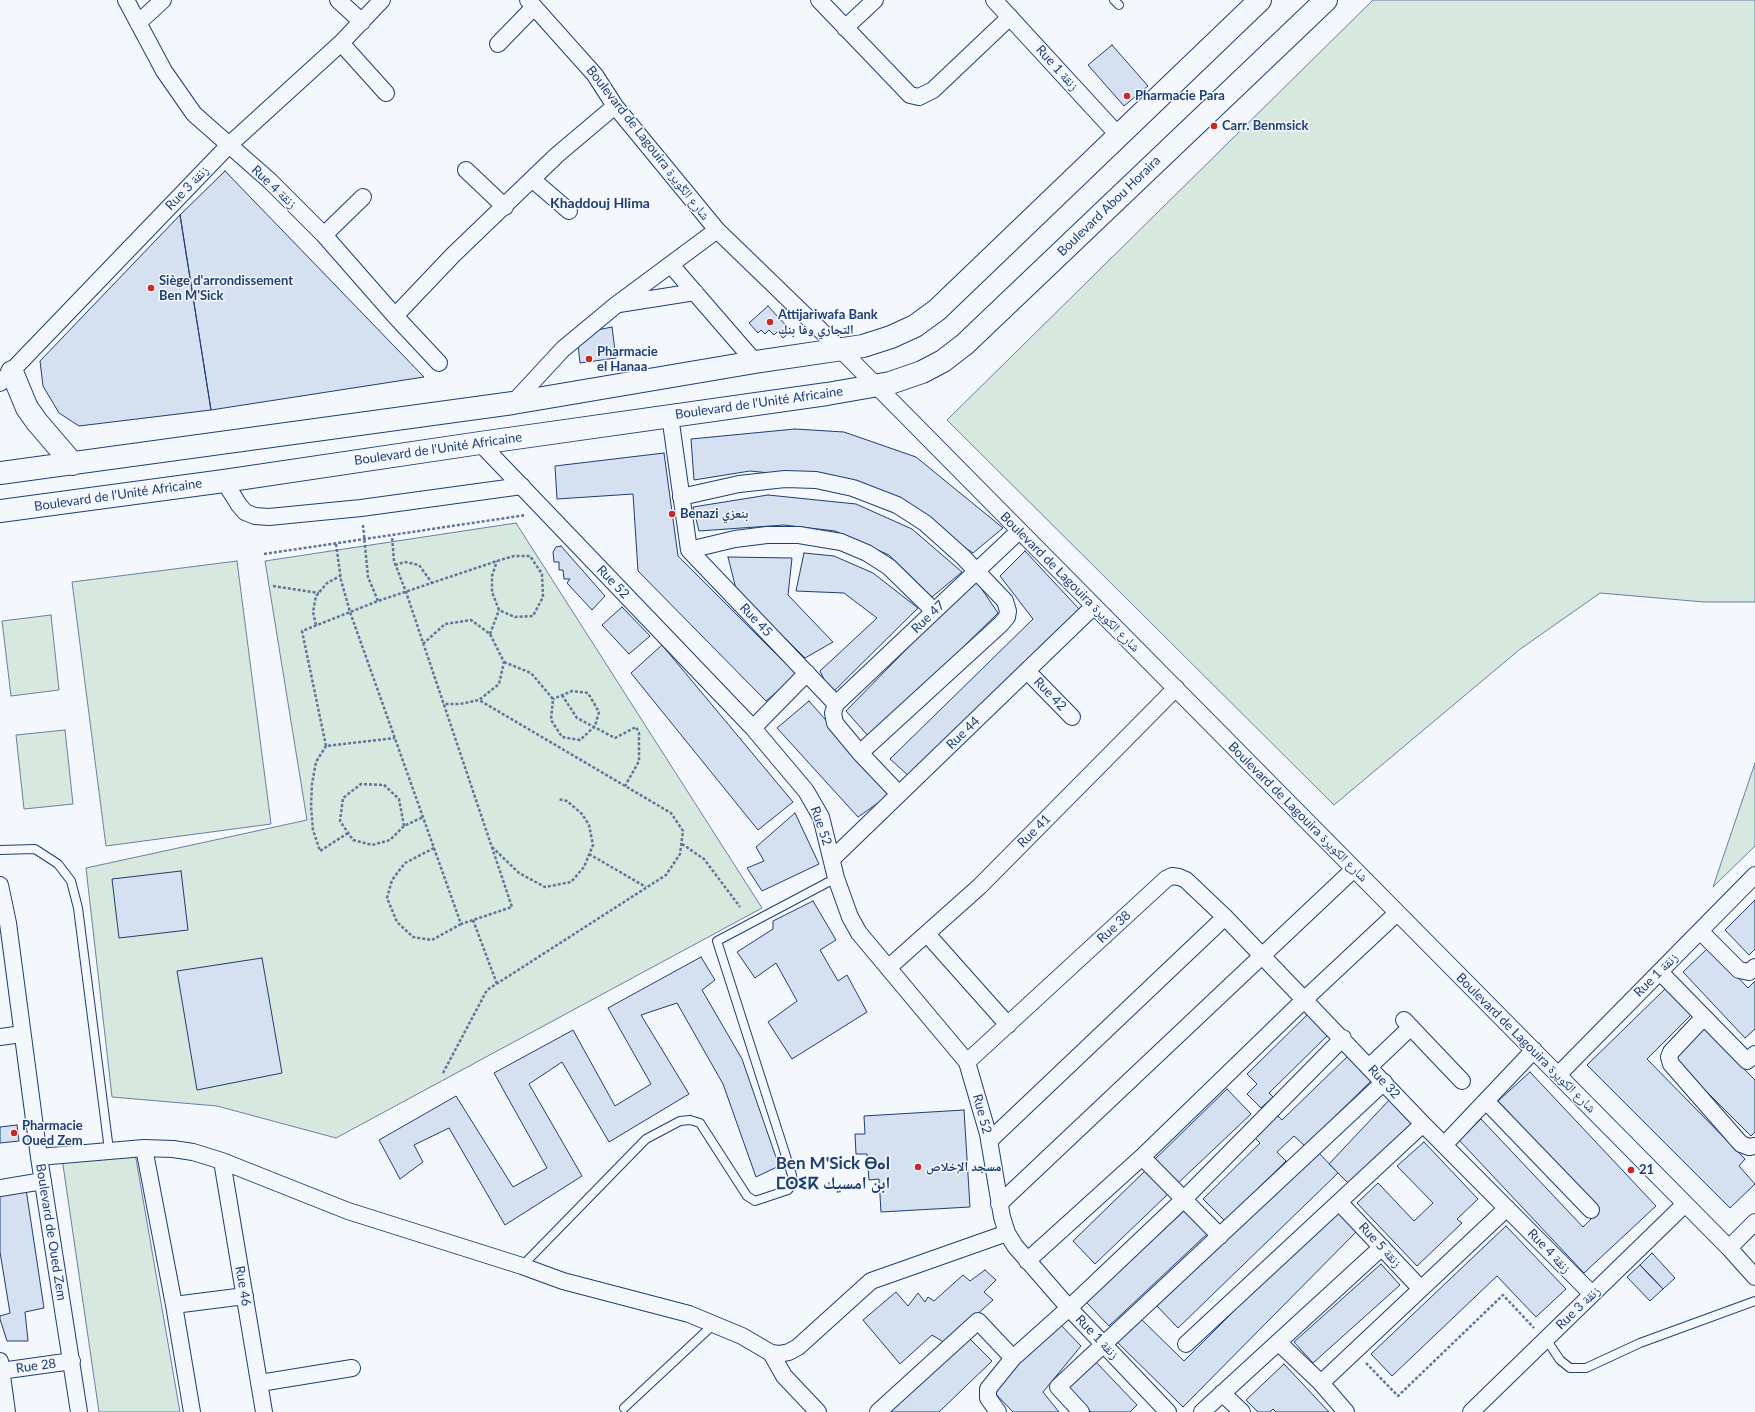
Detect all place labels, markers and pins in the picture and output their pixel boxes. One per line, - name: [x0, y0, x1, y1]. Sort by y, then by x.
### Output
- place label: Pharmacie Para: [1135, 88, 1225, 104]
- marker: Pharmacie Para: [1122, 91, 1132, 101]
- place label: Carr. Benmsick: [1222, 118, 1308, 134]
- marker: Carr. Benmsick: [1209, 121, 1219, 131]
- place label: Siège d'arrondissement Ben M'Sick: [159, 273, 293, 304]
- marker: Siège d'arrondissement Ben M'Sick: [146, 283, 156, 293]
- place label: Attijariwafa Bank التجاري وفا بنك: [778, 307, 878, 338]
- marker: Attijariwafa Bank التجاري وفا بنك: [765, 317, 775, 327]
- place label: Pharmacie el Hanaa: [597, 344, 658, 375]
- marker: Pharmacie el Hanaa: [584, 354, 594, 364]
- place label: Benazi بنعزي: [680, 506, 748, 522]
- marker: Benazi بنعزي: [667, 509, 677, 519]
- place label: Pharmacie Oued Zem: [22, 1118, 83, 1149]
- marker: Pharmacie Oued Zem: [9, 1128, 19, 1138]
- place label: مسجد الإخلاص: [926, 1159, 1001, 1175]
- marker: مسجد الإخلاص: [913, 1162, 923, 1172]
- place label: 21: [1639, 1162, 1654, 1178]
- marker: 21: [1626, 1165, 1636, 1175]

